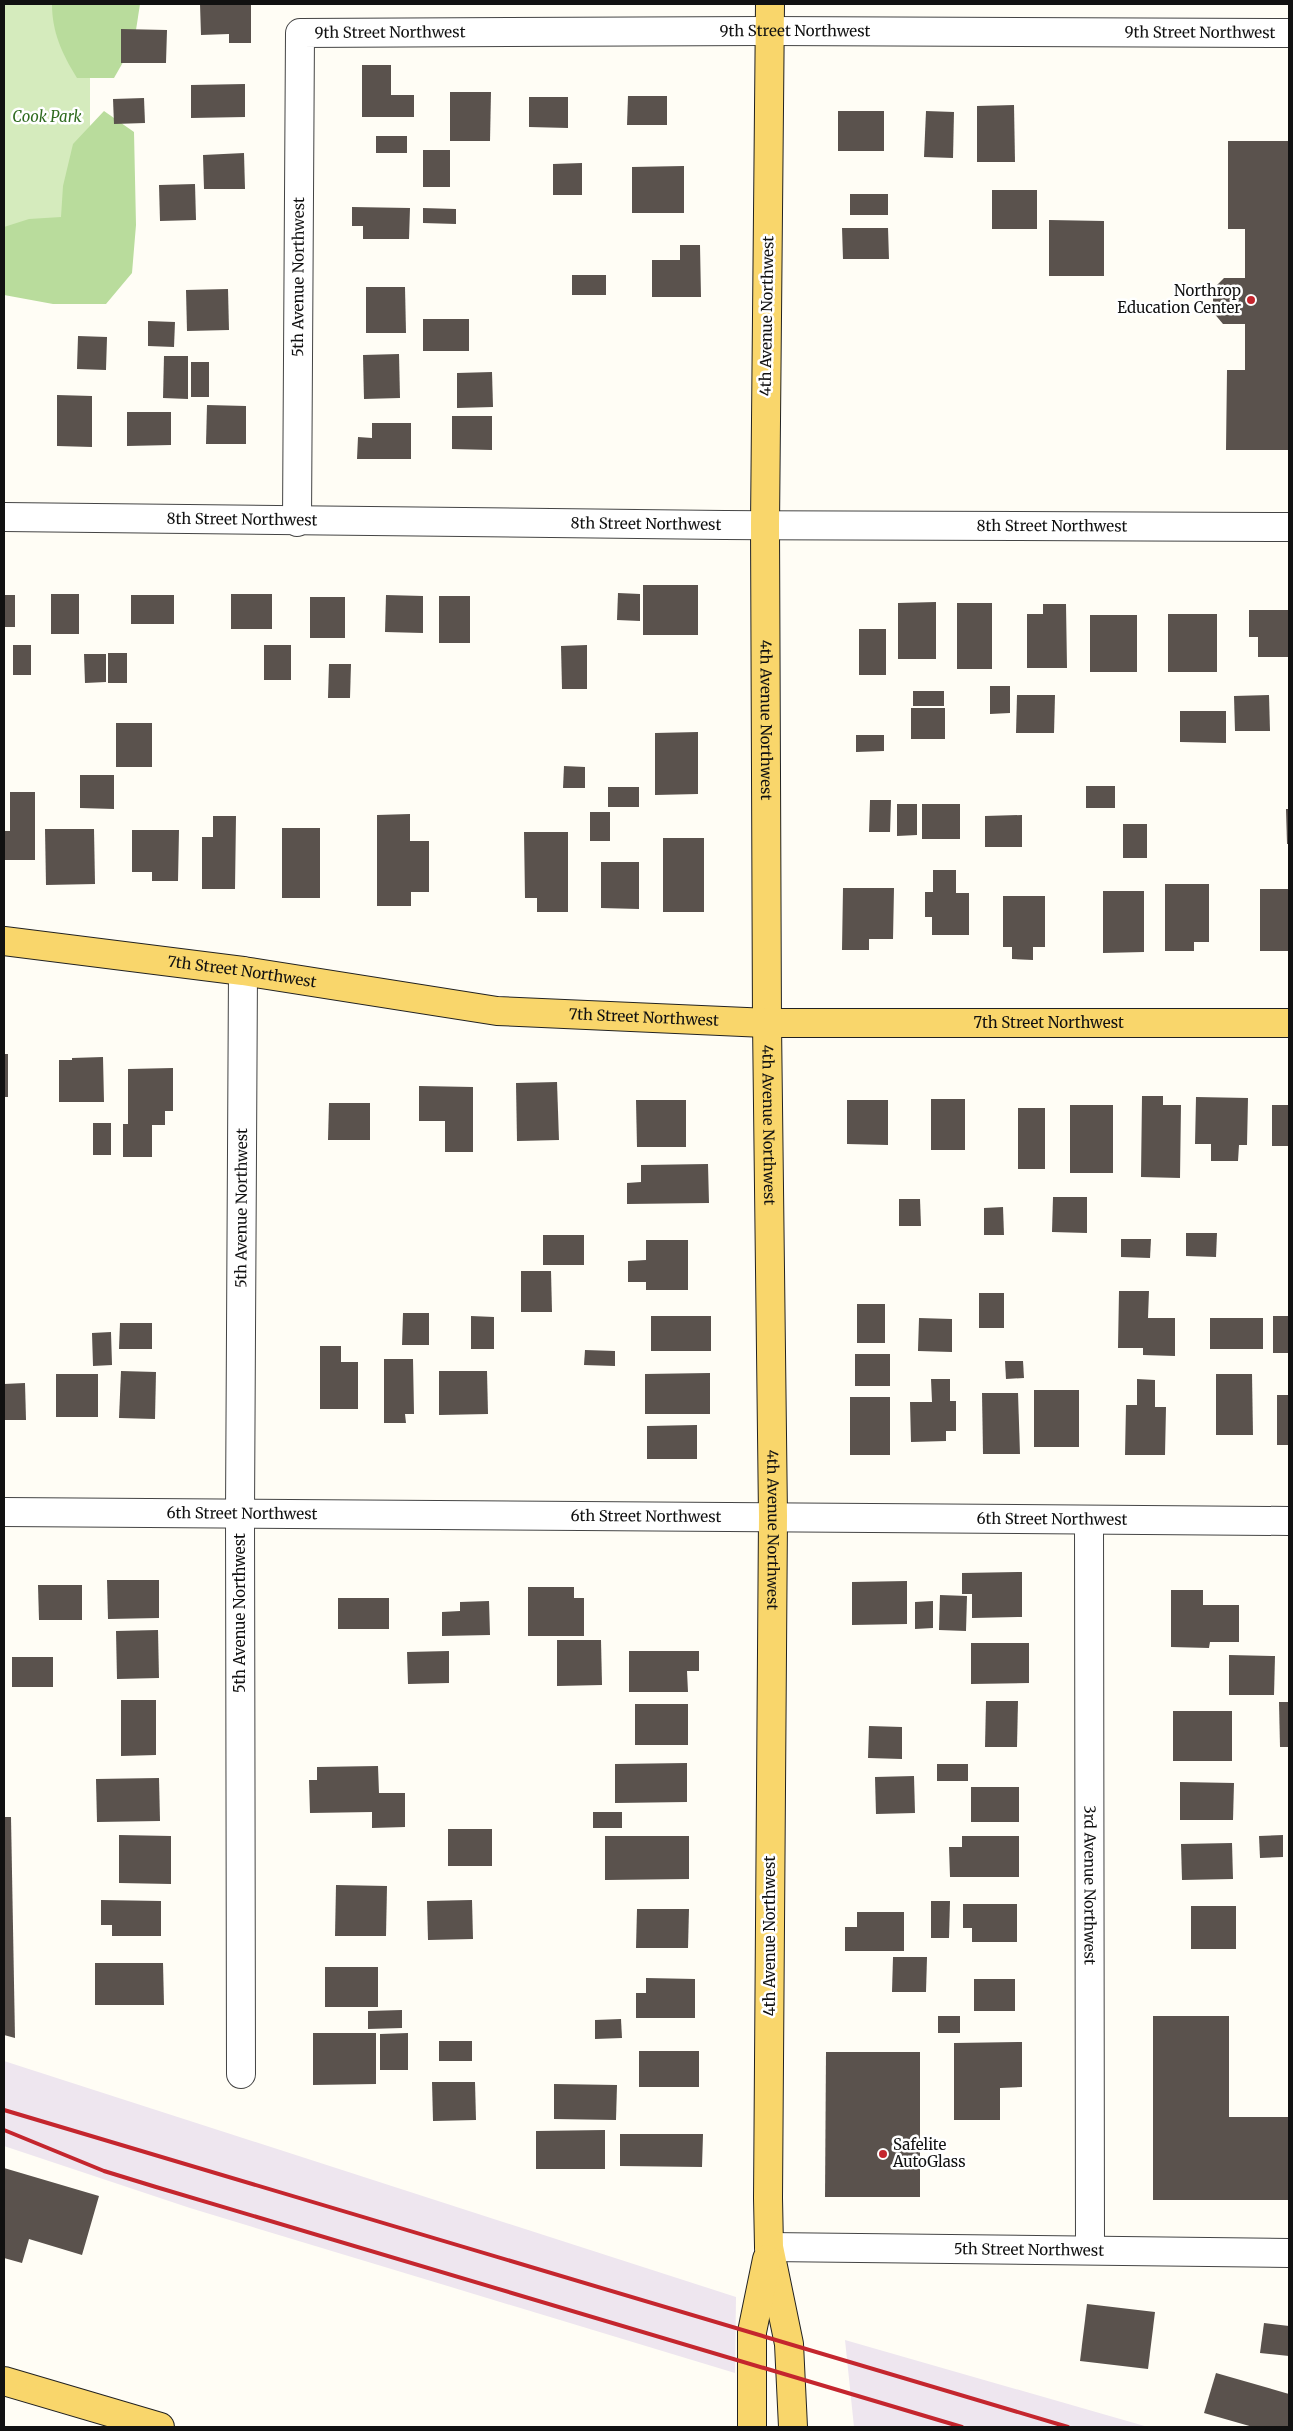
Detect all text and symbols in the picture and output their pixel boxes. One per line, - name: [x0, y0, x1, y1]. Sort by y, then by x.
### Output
- street label: 9th Street Northwest: [719, 21, 871, 40]
- street label: 9th Street Northwest: [314, 22, 466, 42]
- street label: 9th Street Northwest: [1124, 22, 1276, 42]
- park label: Cook Park: [12, 107, 82, 126]
- street label: 5th Avenue Northwest: [288, 197, 308, 357]
- street label: 4th Avenue Northwest: [756, 235, 777, 396]
- place label: Northrop Education Center: [1117, 281, 1241, 317]
- marker: Northrop Education Center: [1245, 294, 1257, 306]
- street label: 8th Street Northwest: [166, 509, 318, 529]
- street label: 8th Street Northwest: [570, 513, 722, 534]
- street label: 8th Street Northwest: [977, 516, 1128, 535]
- street label: 4th Avenue Northwest: [756, 640, 776, 800]
- street label: 7th Street Northwest: [166, 952, 318, 991]
- street label: 7th Street Northwest: [568, 1004, 719, 1030]
- street label: 7th Street Northwest: [974, 1013, 1124, 1032]
- street label: 4th Avenue Northwest: [758, 1045, 779, 1206]
- street label: 5th Avenue Northwest: [231, 1128, 251, 1288]
- street label: 4th Avenue Northwest: [763, 1450, 783, 1610]
- street label: 6th Street Northwest: [167, 1503, 318, 1523]
- street label: 6th Street Northwest: [571, 1506, 722, 1526]
- street label: 6th Street Northwest: [976, 1509, 1128, 1529]
- street label: 5th Avenue Northwest: [230, 1533, 249, 1693]
- street label: 3rd Avenue Northwest: [1080, 1805, 1100, 1965]
- street label: 4th Avenue Northwest: [760, 1856, 779, 2016]
- place label: Safelite AutoGlass: [892, 2135, 966, 2171]
- marker: Safelite AutoGlass: [877, 2148, 889, 2160]
- street label: 5th Street Northwest: [954, 2239, 1104, 2260]

